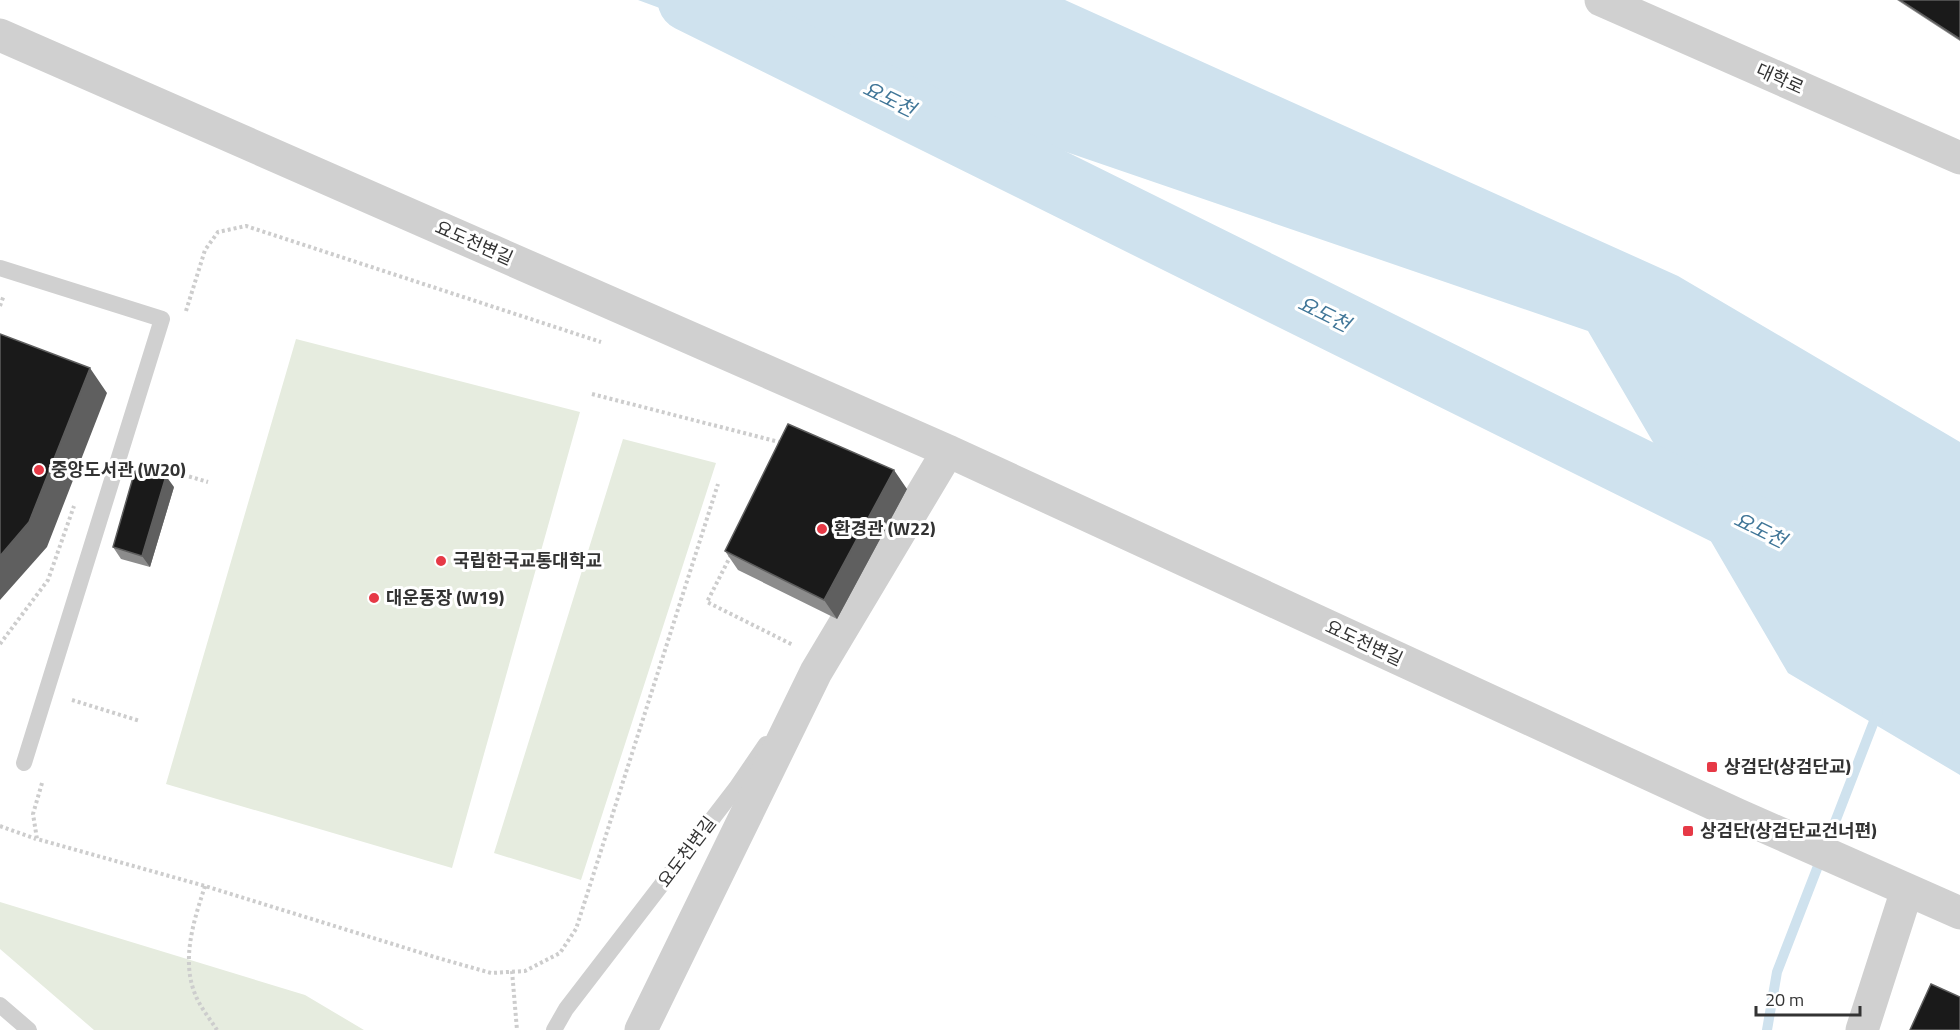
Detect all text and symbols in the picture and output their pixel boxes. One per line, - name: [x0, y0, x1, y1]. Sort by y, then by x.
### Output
- street label: 대학로: [1752, 56, 1808, 101]
- water label: 요도천: [858, 73, 923, 126]
- street label: 요도천변길: [431, 213, 518, 272]
- water label: 요도천: [1293, 288, 1358, 341]
- place label: 중앙도서관 (W20): [51, 456, 186, 483]
- marker: 중앙도서관 (W20): [32, 463, 46, 477]
- water label: 요도천: [1729, 504, 1794, 557]
- place label: 환경관 (W22): [834, 515, 936, 542]
- marker: 환경관 (W22): [815, 522, 829, 536]
- place label: 국립한국교통대학교: [453, 547, 602, 574]
- marker: 국립한국교통대학교: [434, 554, 448, 568]
- place label: 대운동장 (W19): [386, 584, 504, 611]
- marker: 대운동장 (W19): [367, 591, 381, 605]
- street label: 요도천변길: [1321, 613, 1407, 672]
- place label: 상검단(상검단교): [1724, 753, 1851, 780]
- marker: 상검단(상검단교): [1705, 760, 1719, 774]
- street label: 요도천변길: [651, 811, 722, 893]
- place label: 상검단(상검단교건너편): [1700, 817, 1877, 844]
- marker: 상검단(상검단교건너편): [1681, 824, 1695, 838]
- scale bar: [1756, 979, 1860, 1017]
- text: 20 m: [1765, 986, 1804, 1013]

